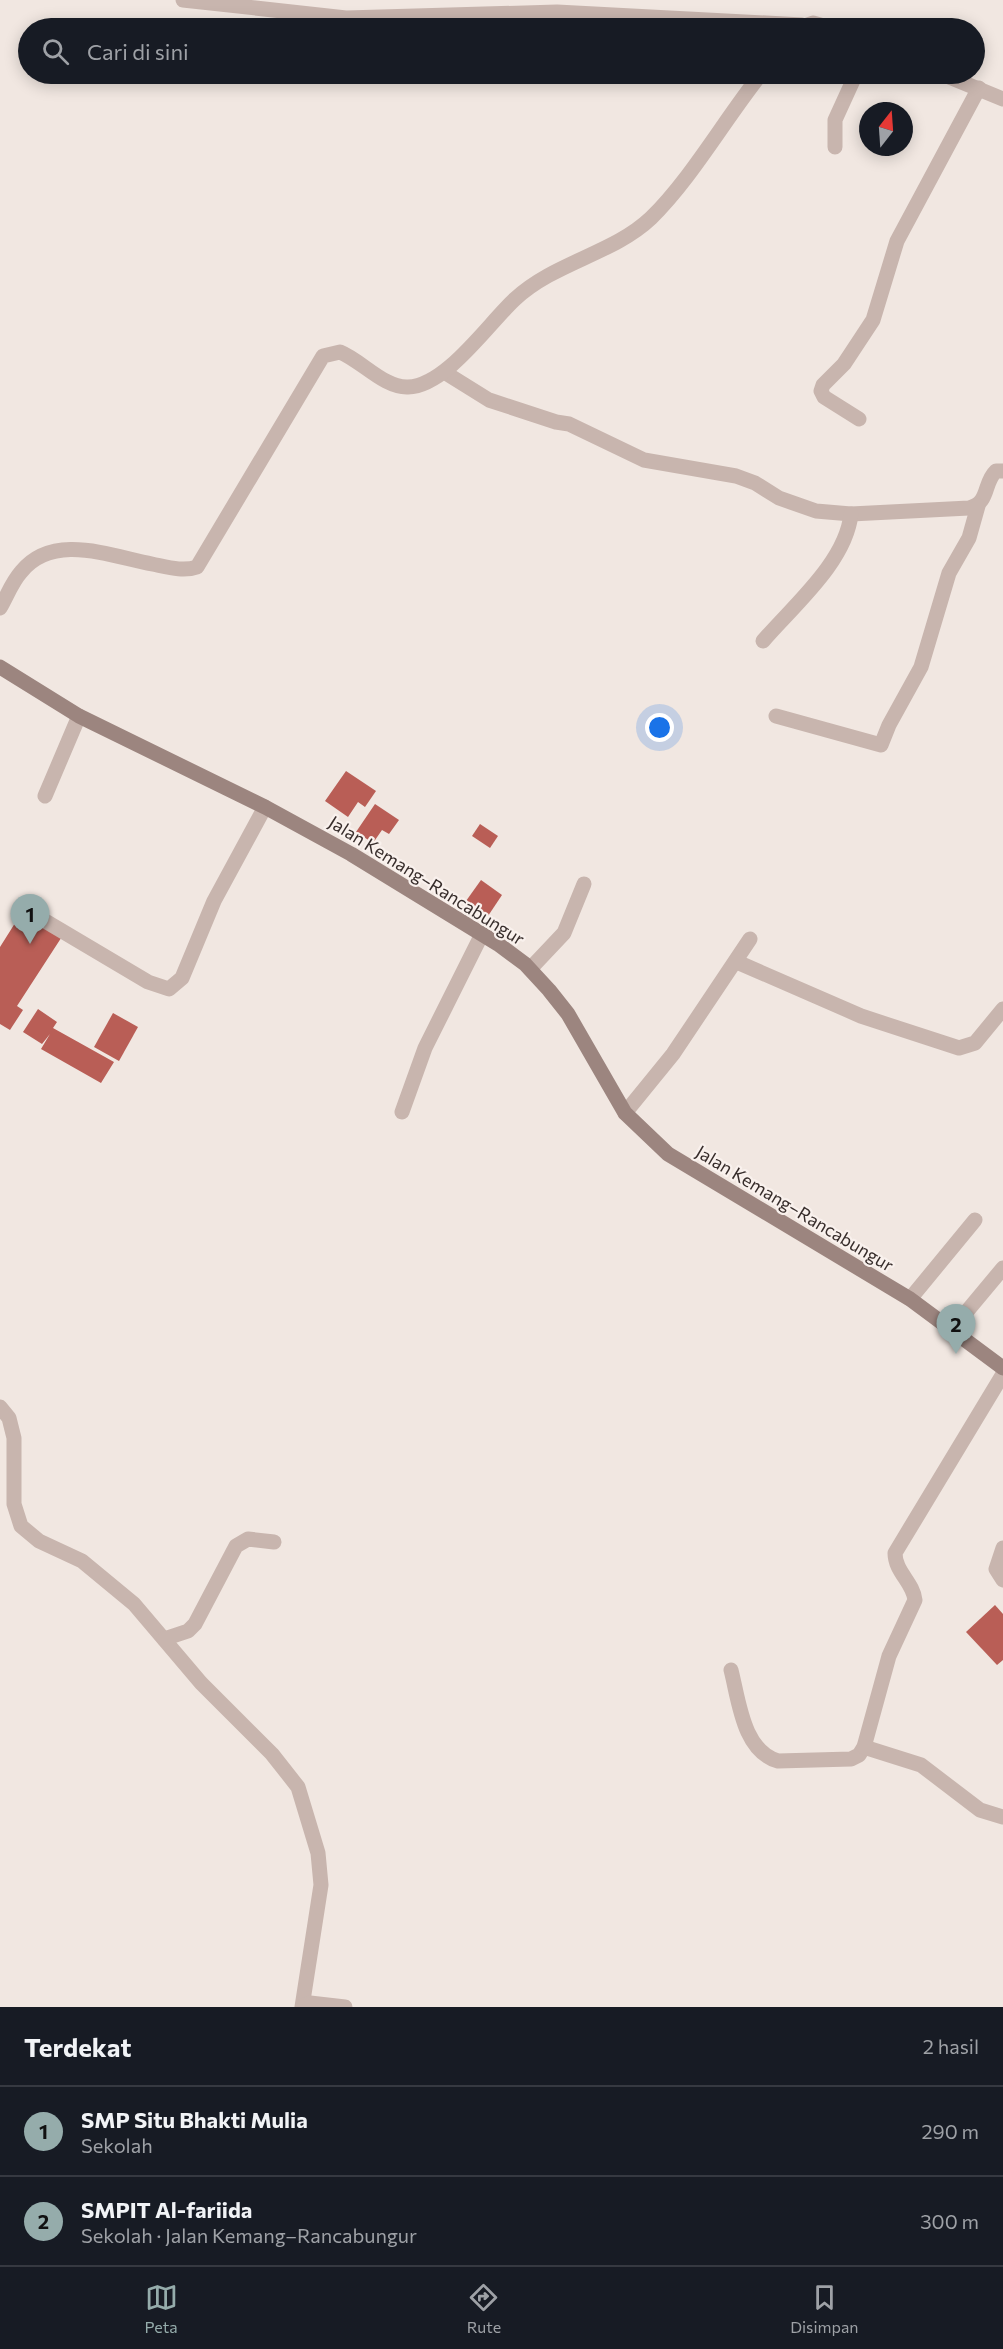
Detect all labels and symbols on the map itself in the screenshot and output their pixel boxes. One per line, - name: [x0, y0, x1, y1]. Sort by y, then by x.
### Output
- north arrow: [859, 102, 913, 156]
- your location: [645, 713, 674, 742]
- street label: Jalan Kemang–Rancabungur: [325, 811, 529, 949]
- pin: 1: [10, 894, 50, 944]
- street label: Jalan Kemang–Rancabungur: [692, 1140, 898, 1276]
- pin: 2: [936, 1304, 976, 1354]

